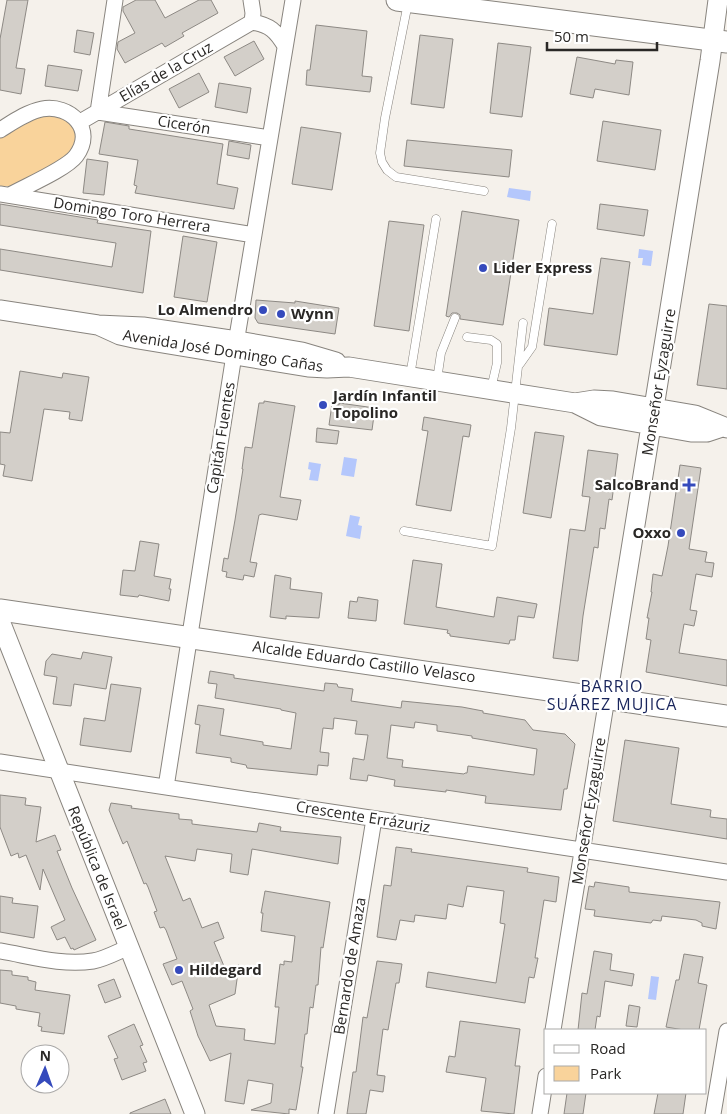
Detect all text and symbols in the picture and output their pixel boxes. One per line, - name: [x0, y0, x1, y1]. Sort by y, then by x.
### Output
- scale bar: [547, 20, 657, 52]
- text: 50 m: [554, 26, 589, 46]
- street label: Elías de la Cruz: [115, 36, 216, 106]
- street label: Cicerón: [156, 110, 212, 138]
- street label: Domingo Toro Herrera: [52, 192, 212, 236]
- place label: Lider Express: [493, 257, 592, 277]
- marker: Lider Express: [477, 262, 489, 274]
- place label: Lo Almendro: [157, 299, 253, 319]
- place label: Wynn: [291, 303, 334, 323]
- marker: Lo Almendro: [257, 304, 269, 316]
- street label: Monseñor Eyzaguirre: [637, 307, 680, 457]
- marker: Wynn: [275, 308, 287, 320]
- street label: Avenida José Domingo Cañas: [122, 324, 325, 376]
- street label: Capitán Fuentes: [201, 380, 239, 495]
- place label: Jardín Infantil Topolino: [331, 385, 437, 422]
- marker: Jardín Infantil Topolino: [317, 399, 329, 411]
- place label: SalcoBrand: [595, 474, 679, 494]
- marker: SalcoBrand: [683, 479, 695, 491]
- place label: Oxxo: [632, 522, 671, 542]
- marker: Oxxo: [675, 527, 687, 539]
- street label: Alcalde Eduardo Castillo Velasco: [251, 635, 477, 687]
- district label: BARRIO SUÁREZ MUJICA: [547, 675, 677, 715]
- street label: Monseñor Eyzaguirre: [567, 736, 610, 886]
- street label: Crescente Errázuriz: [295, 796, 432, 837]
- street label: República de Israel: [64, 803, 132, 932]
- street label: Bernardo de Amaza: [328, 896, 370, 1036]
- place label: Hildegard: [189, 959, 262, 979]
- marker: Hildegard: [173, 964, 185, 976]
- legend: [544, 1029, 707, 1094]
- text: Road: [590, 1038, 626, 1058]
- north arrow: [20, 1044, 70, 1094]
- text: N: [39, 1046, 51, 1065]
- text: Park: [590, 1063, 621, 1083]

